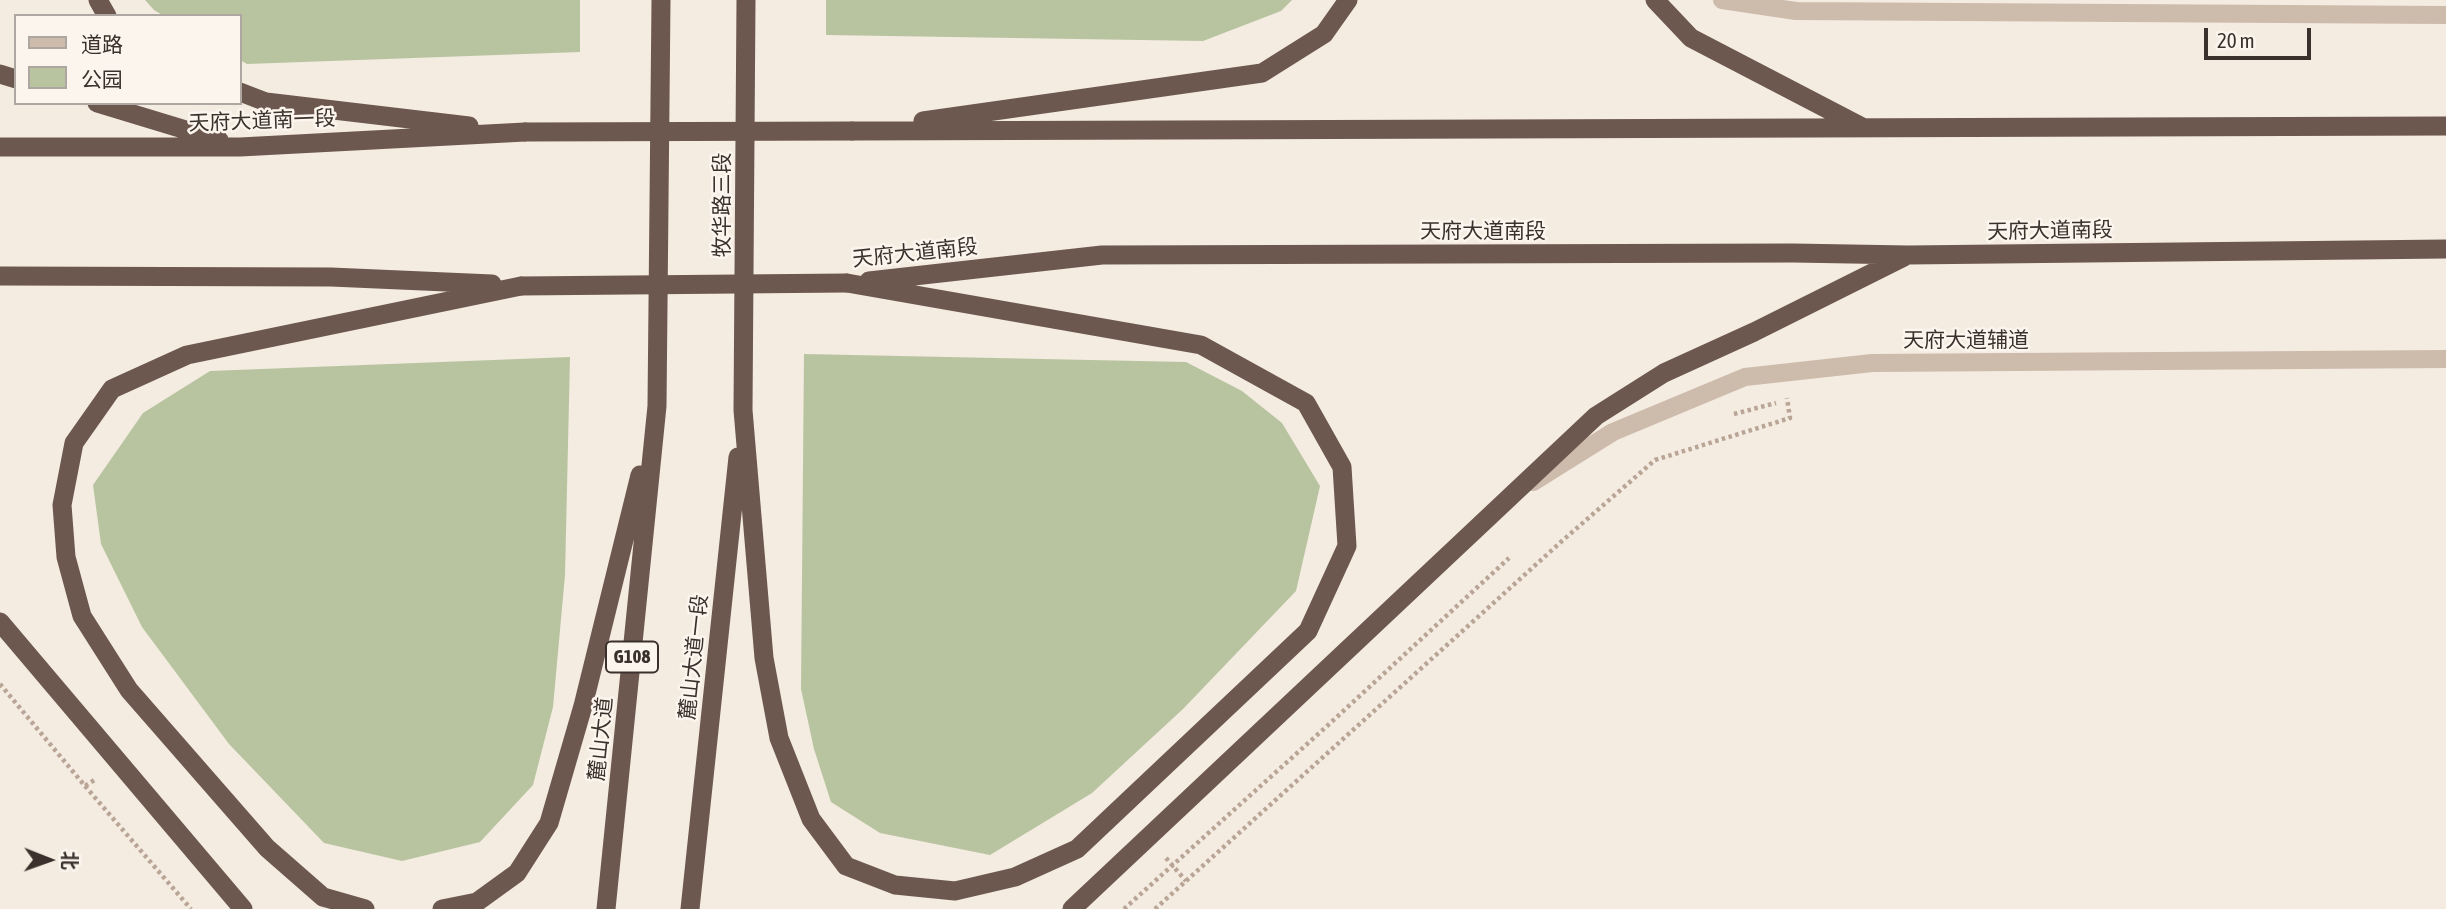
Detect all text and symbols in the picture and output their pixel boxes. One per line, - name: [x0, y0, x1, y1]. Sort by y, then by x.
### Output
- legend: [14, 14, 242, 105]
- scale bar: [2208, 14, 2315, 58]
- text: 20 m: [2217, 28, 2255, 52]
- text: 道路: [81, 32, 123, 56]
- text: 公园: [81, 67, 123, 91]
- street label: 天府大道南一段: [188, 106, 336, 136]
- street label: 牧华路三段: [709, 153, 735, 257]
- street label: 天府大道南段: [1987, 217, 2113, 245]
- street label: 天府大道南段: [1420, 218, 1546, 244]
- street label: 天府大道南段: [851, 234, 979, 272]
- street label: 天府大道辅道: [1903, 327, 2029, 353]
- street label: 麓山大道一段: [675, 593, 713, 721]
- road number: G108: [606, 642, 658, 672]
- street label: 麓山大道: [584, 696, 618, 782]
- north arrow: [14, 825, 84, 895]
- text: 北: [59, 851, 81, 870]

